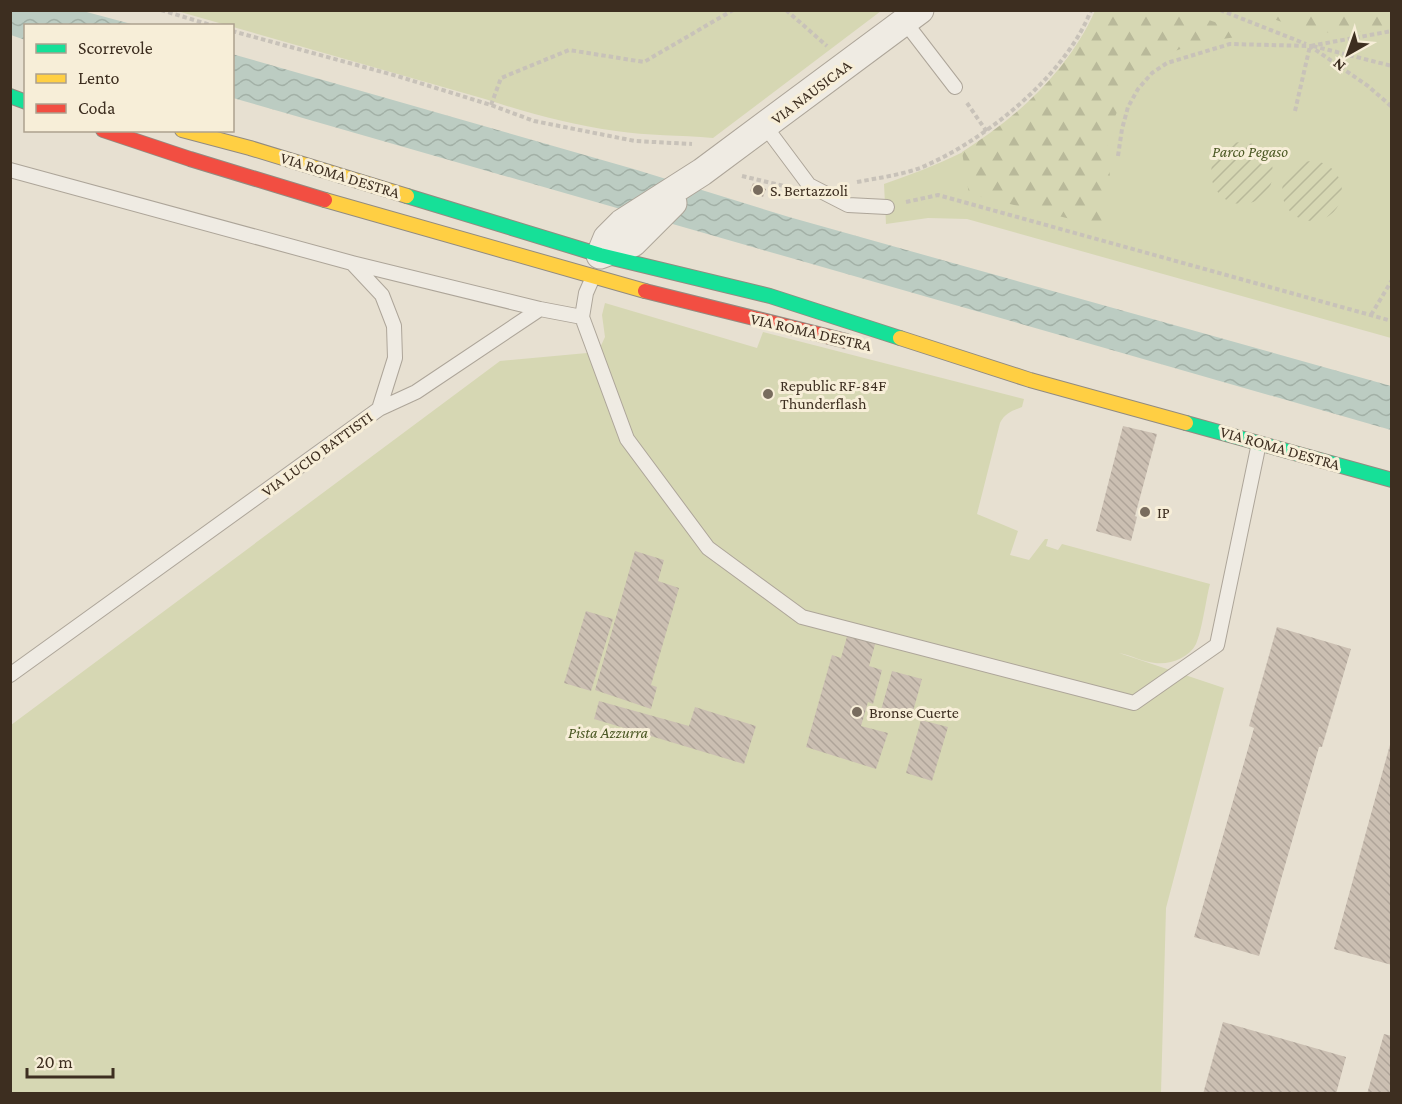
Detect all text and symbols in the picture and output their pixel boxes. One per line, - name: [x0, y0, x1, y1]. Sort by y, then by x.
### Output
- legend: [24, 24, 234, 132]
- north arrow: [1318, 24, 1378, 84]
- text: Scorrevole: [78, 38, 153, 58]
- text: N: [1329, 55, 1348, 75]
- street label: VIA NAUSICAA: [768, 56, 855, 128]
- text: Lento: [78, 68, 119, 88]
- text: Coda: [78, 98, 115, 118]
- park label: Parco Pegaso: [1212, 143, 1288, 161]
- street label: VIA ROMA DESTRA: [278, 149, 403, 201]
- place label: S. Bertazzoli: [770, 182, 848, 199]
- marker: S. Bertazzoli: [751, 183, 765, 197]
- street label: VIA ROMA DESTRA: [749, 310, 874, 354]
- place label: Republic RF-84F Thunderflash: [780, 377, 886, 412]
- marker: Republic RF-84F Thunderflash: [761, 387, 775, 401]
- street label: VIA LUCIO BATTISTI: [258, 408, 376, 500]
- street label: VIA ROMA DESTRA: [1218, 423, 1343, 473]
- place label: IP: [1157, 504, 1170, 521]
- marker: IP: [1138, 505, 1152, 519]
- place label: Bronse Cuerte: [869, 704, 959, 721]
- marker: Bronse Cuerte: [850, 705, 864, 719]
- park label: Pista Azzurra: [568, 724, 649, 741]
- scale bar: [27, 1041, 112, 1079]
- text: 20 m: [36, 1052, 73, 1072]

